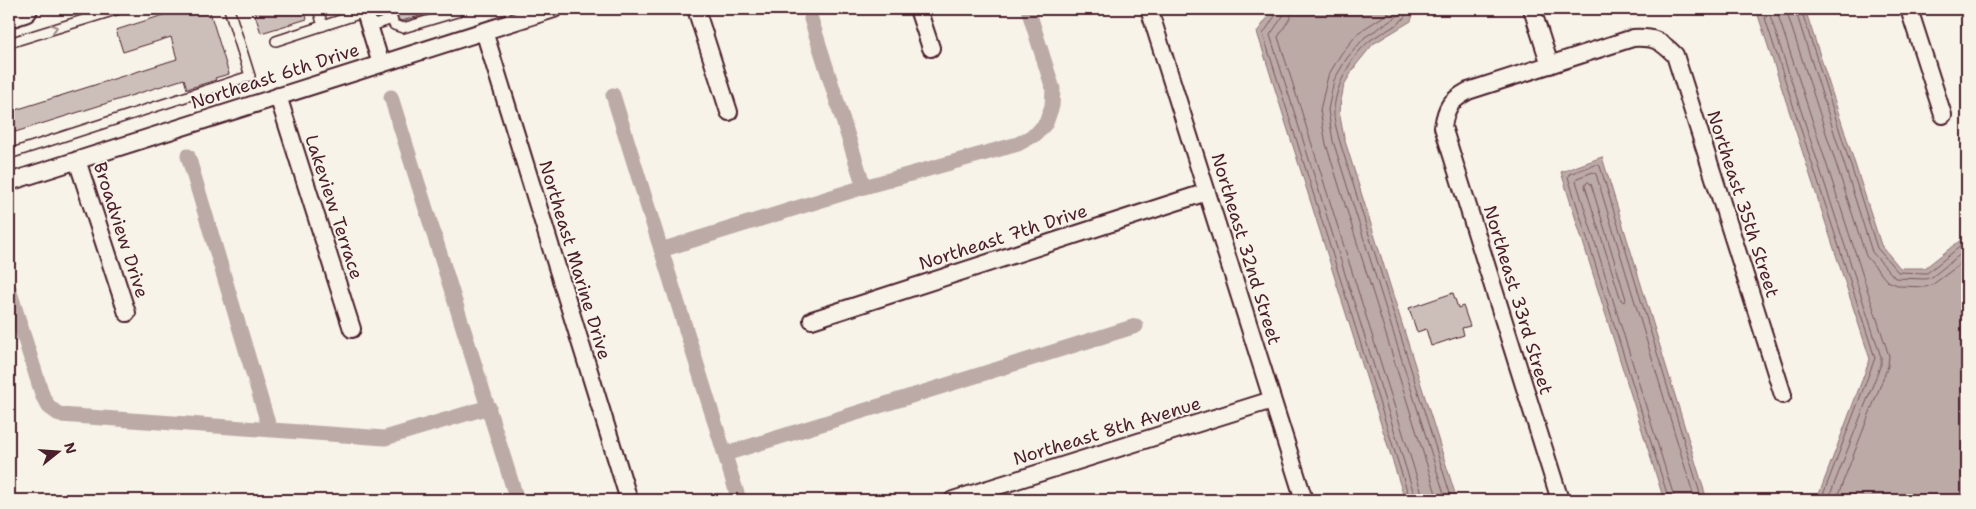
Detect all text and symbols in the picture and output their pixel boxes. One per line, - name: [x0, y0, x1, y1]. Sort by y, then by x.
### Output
- one-way arrow: [50, 24, 58, 34]
- street label: Northeast 6th Drive: [188, 37, 362, 115]
- street label: Northeast 35th Street: [1701, 107, 1785, 301]
- street label: Lakeview Terrace: [299, 132, 369, 282]
- street label: Northeast 32nd Street: [1205, 150, 1287, 348]
- street label: Northeast Marine Drive: [533, 158, 617, 362]
- street label: Broadview Drive: [88, 159, 154, 301]
- street label: Northeast 7th Drive: [916, 198, 1090, 276]
- street label: Northeast 33rd Street: [1478, 203, 1558, 398]
- street label: Northeast 8th Avenue: [1010, 391, 1204, 471]
- north arrow: [32, 426, 82, 476]
- text: N: [60, 440, 81, 456]

